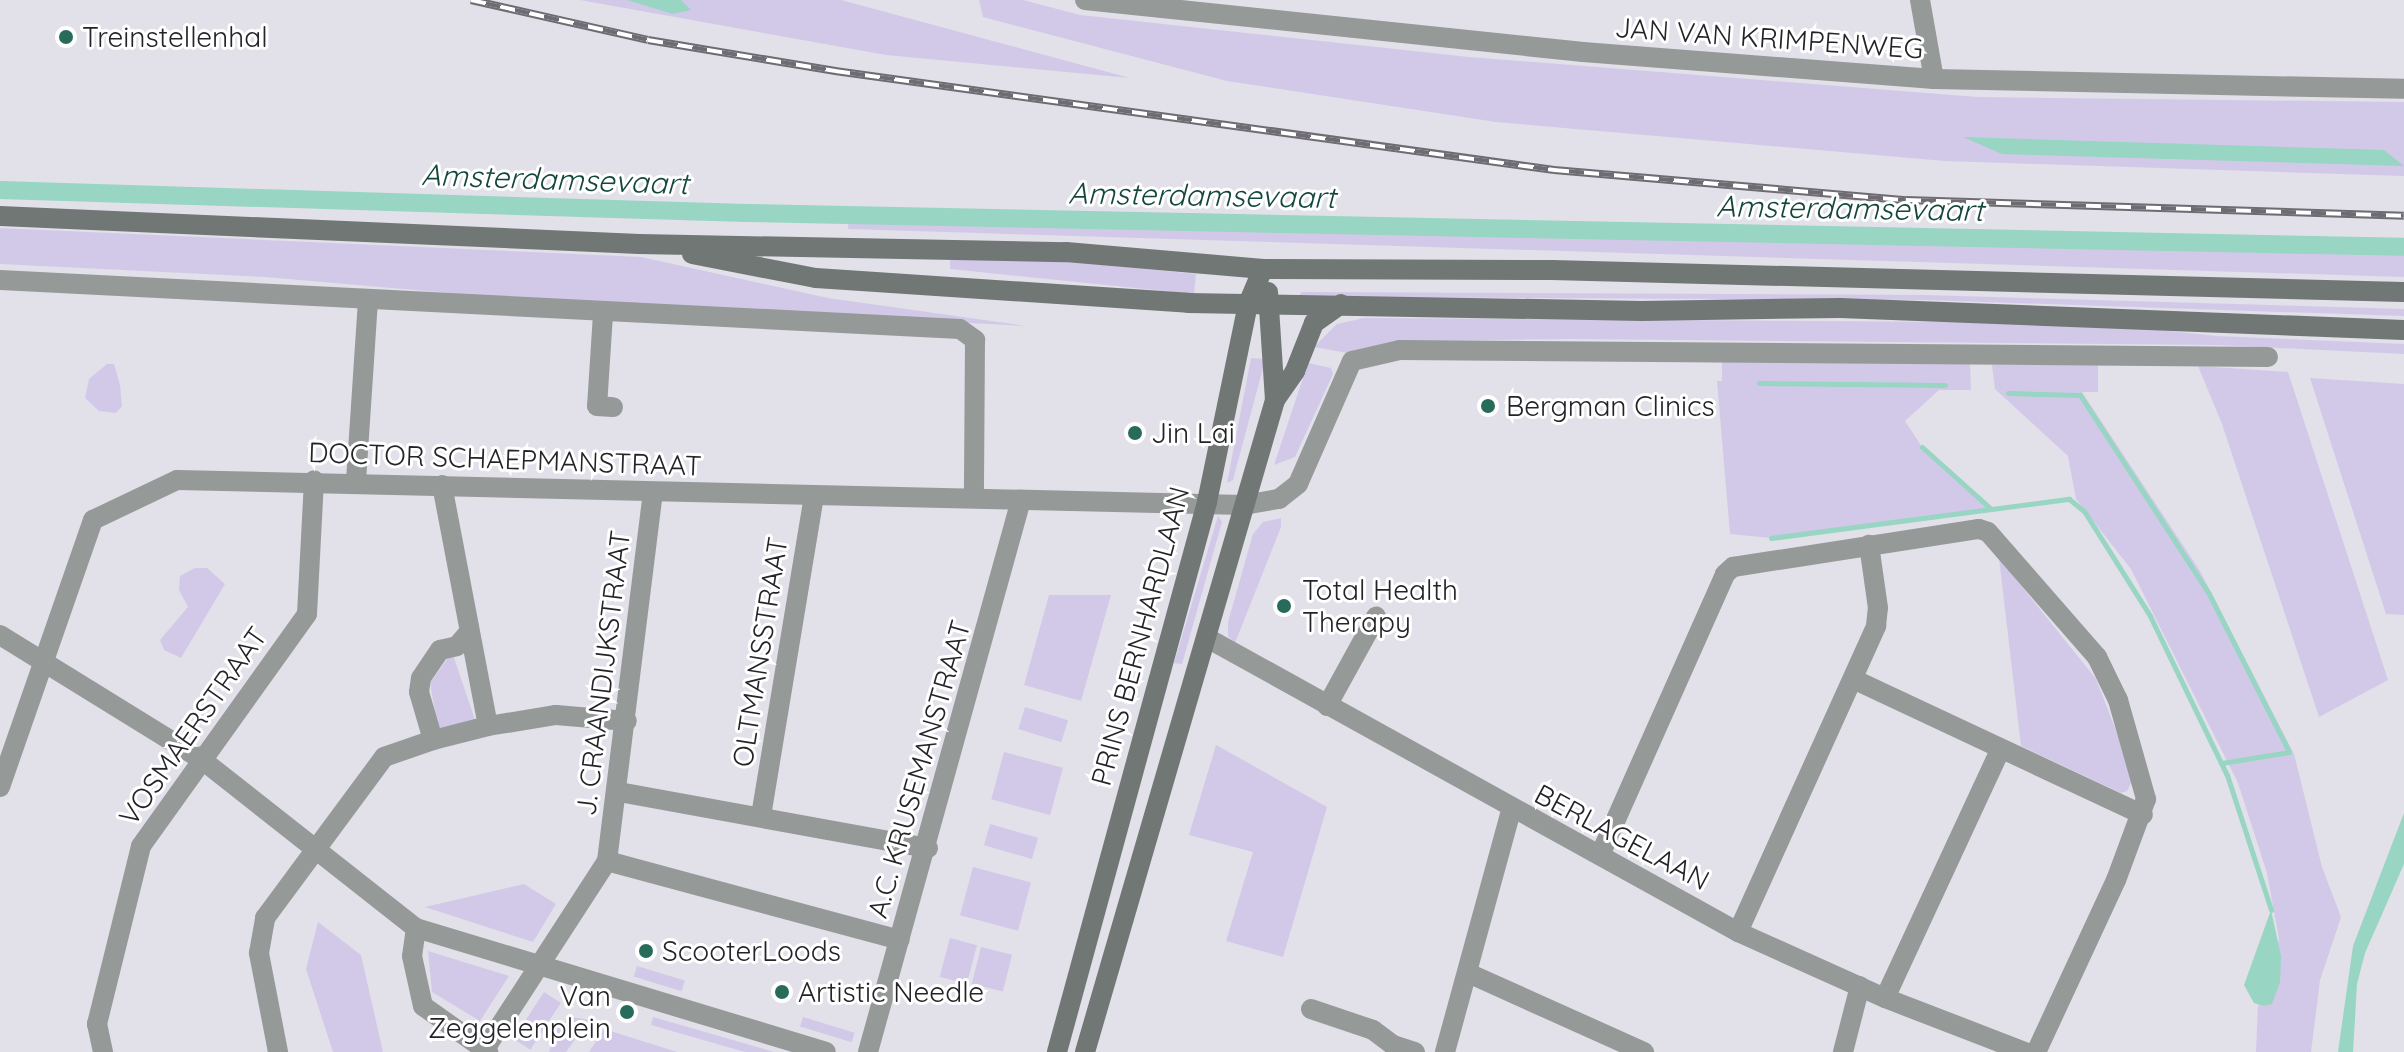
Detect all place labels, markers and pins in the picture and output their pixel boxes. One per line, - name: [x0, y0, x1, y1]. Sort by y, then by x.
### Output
- place label: Treinstellenhal: [82, 20, 268, 54]
- marker: Treinstellenhal: [57, 28, 75, 46]
- place label: Bergman Clinics: [1506, 389, 1715, 423]
- marker: Bergman Clinics: [1477, 395, 1499, 417]
- place label: Jin Lai: [1151, 416, 1235, 450]
- marker: Jin Lai: [1126, 424, 1144, 442]
- place label: Total Health Therapy: [1302, 573, 1458, 639]
- marker: Total Health Therapy: [1273, 595, 1295, 617]
- place label: ScooterLoods: [662, 934, 841, 968]
- marker: ScooterLoods: [637, 942, 655, 960]
- place label: Artistic Needle: [798, 975, 984, 1009]
- place label: Van Zeggelenplein: [428, 979, 611, 1045]
- marker: Artistic Needle: [773, 983, 791, 1001]
- marker: Van Zeggelenplein: [618, 1003, 636, 1021]

